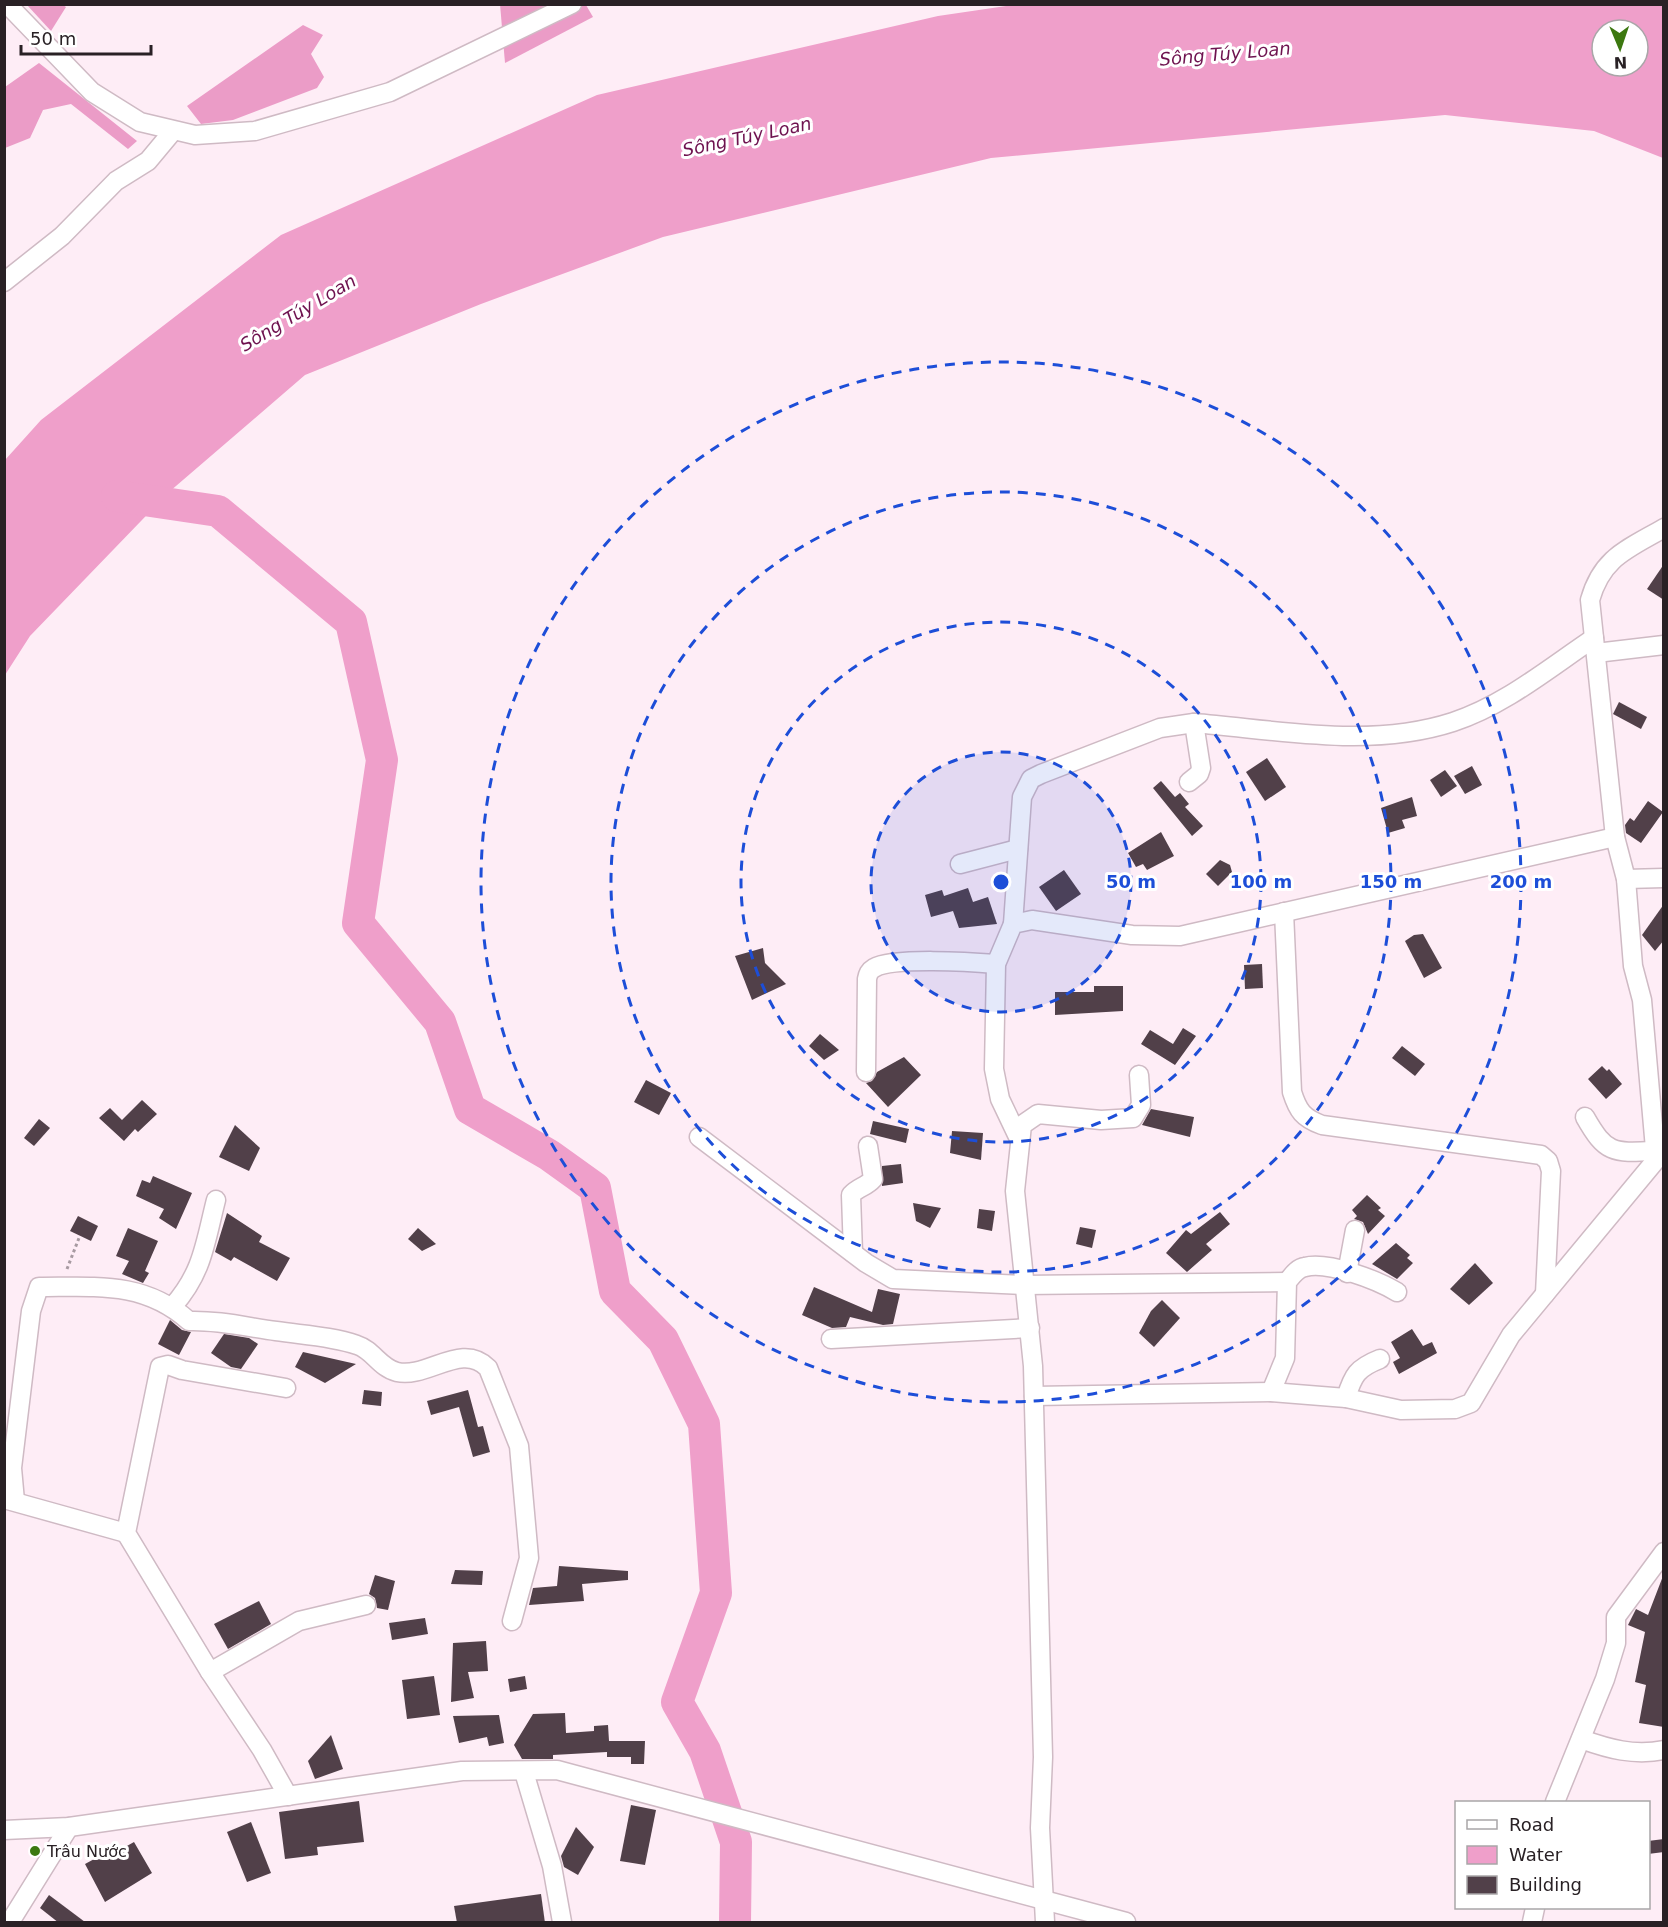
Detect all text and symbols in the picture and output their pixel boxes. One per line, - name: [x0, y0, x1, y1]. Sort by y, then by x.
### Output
- scale bar: [21, 18, 152, 56]
- north arrow: [1590, 18, 1650, 78]
- text: 50 m: [30, 28, 76, 49]
- water label: Sông Túy Loan: [1159, 37, 1291, 70]
- text: N: [1613, 53, 1628, 72]
- water label: Sông Túy Loan: [680, 113, 813, 160]
- water label: Sông Túy Loan: [236, 270, 359, 355]
- text: 50 m: [1106, 871, 1156, 892]
- text: 100 m: [1230, 871, 1292, 892]
- text: 150 m: [1360, 871, 1422, 892]
- text: 200 m: [1490, 871, 1552, 892]
- centre of rings: [991, 872, 1011, 892]
- legend: [1455, 1801, 1650, 1909]
- text: Road: [1509, 1814, 1554, 1835]
- place label: Trâu Nước: [46, 1842, 127, 1861]
- marker: Trâu Nước: [28, 1844, 42, 1858]
- text: Water: [1509, 1844, 1563, 1865]
- text: Building: [1509, 1874, 1582, 1895]

